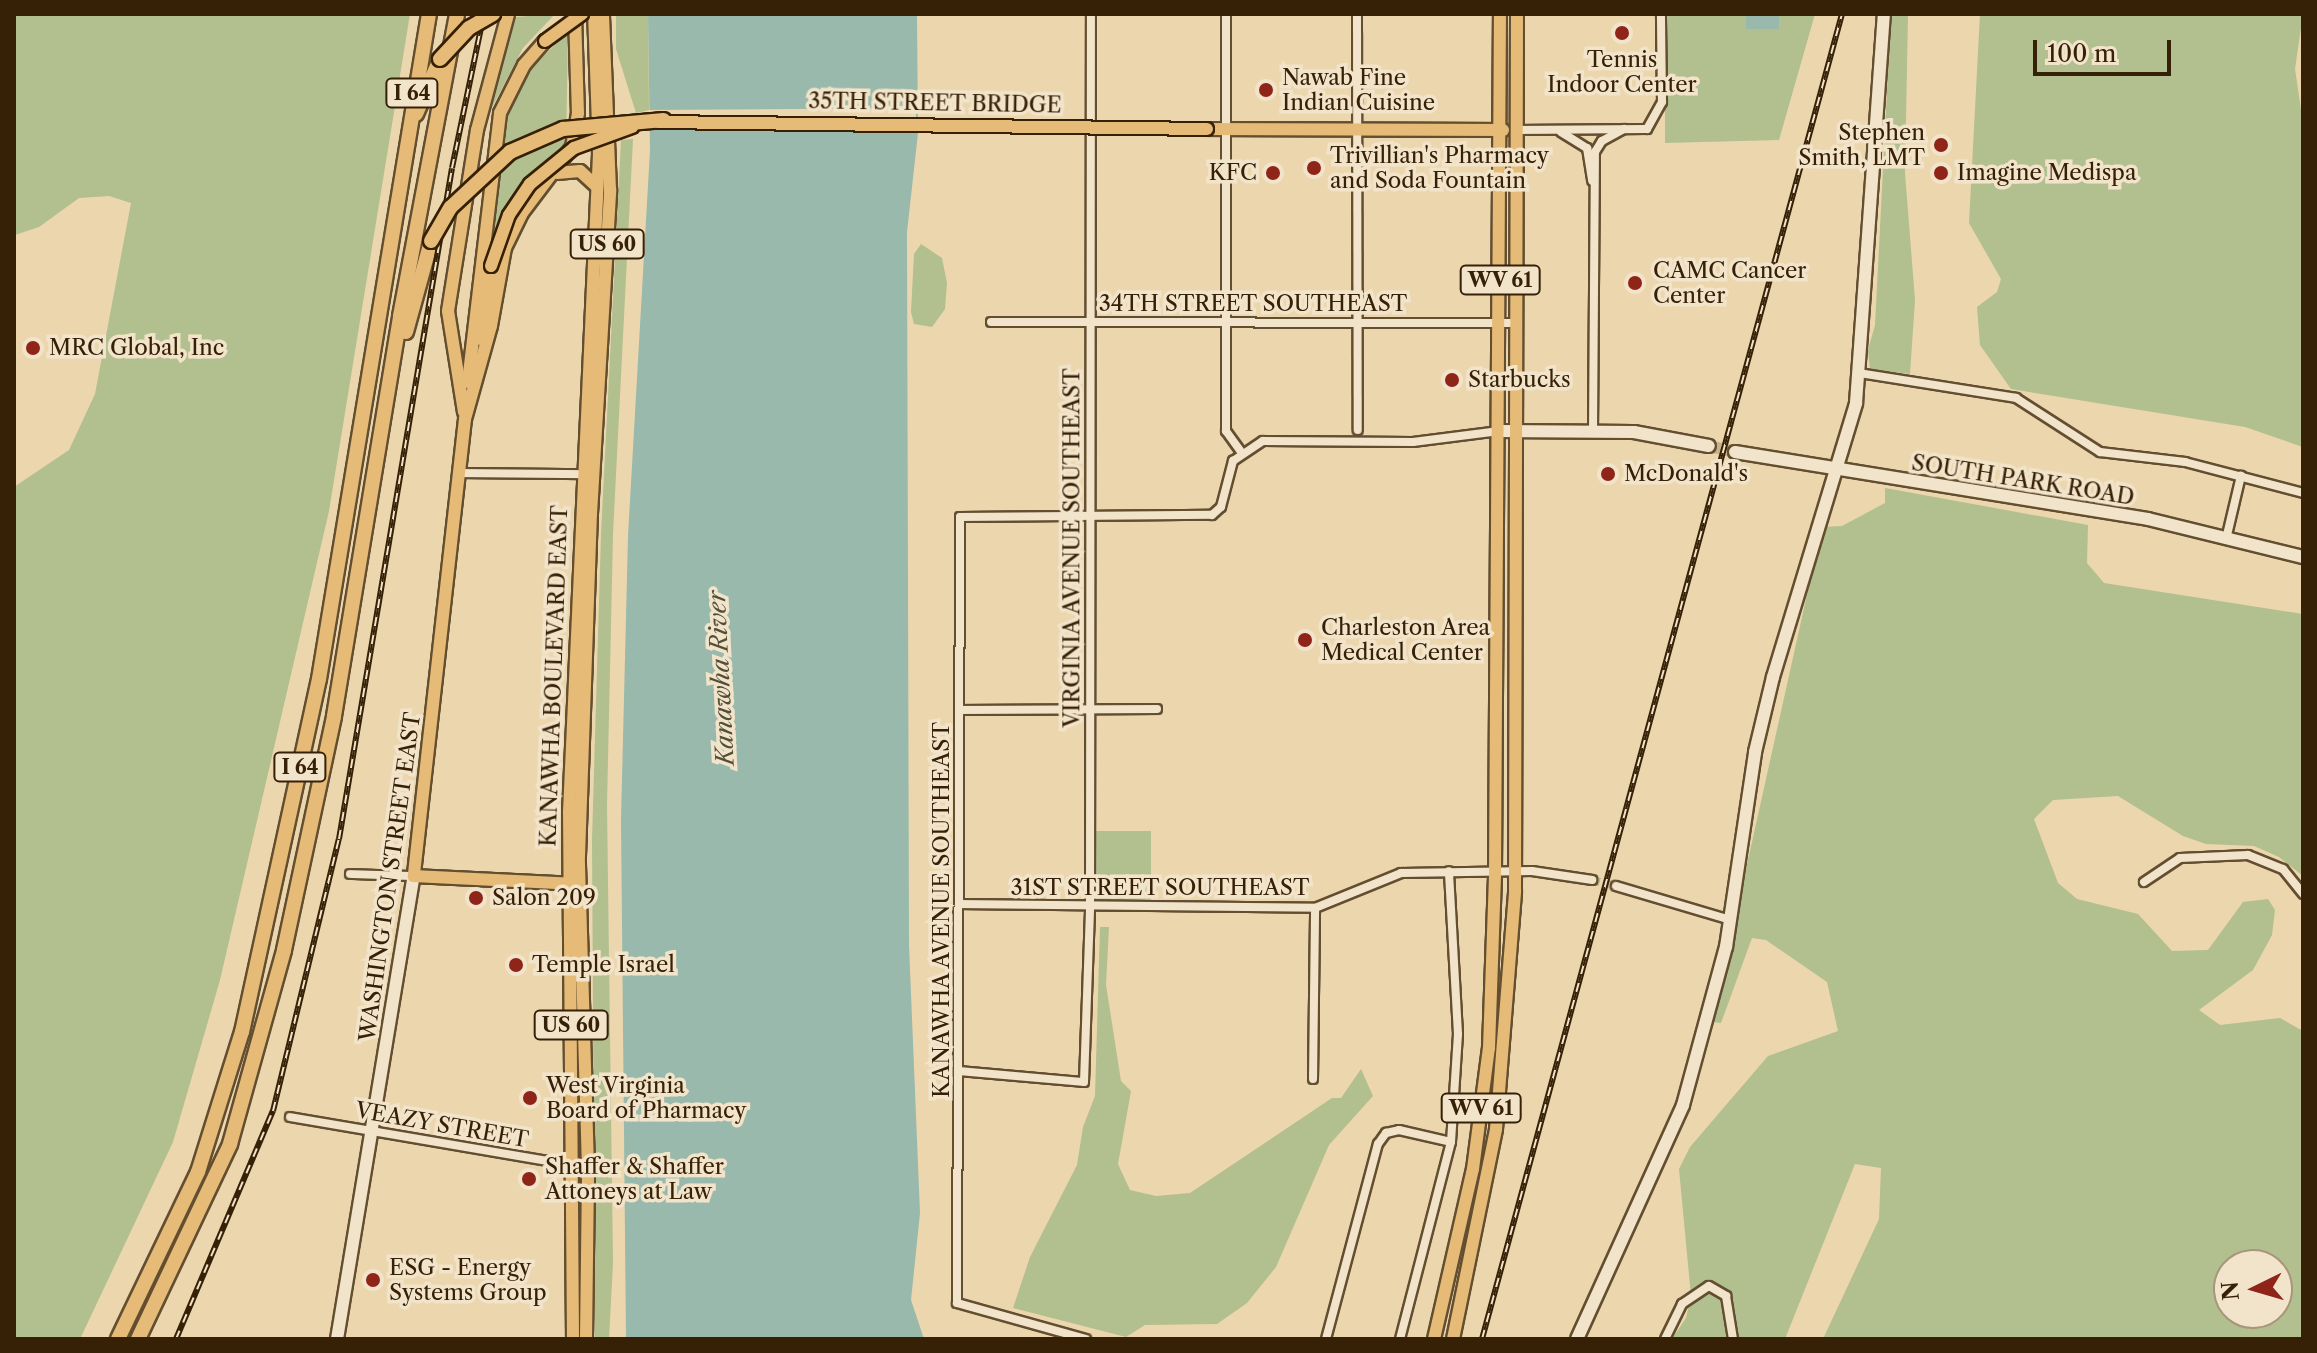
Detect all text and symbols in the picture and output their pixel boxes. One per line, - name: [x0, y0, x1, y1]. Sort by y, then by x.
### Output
- marker: Tennis Indoor Center: [1613, 24, 1631, 42]
- scale bar: [2037, 24, 2175, 74]
- text: 100 m: [2047, 39, 2116, 68]
- place label: Tennis Indoor Center: [1547, 46, 1697, 98]
- place label: Nawab Fine Indian Cuisine: [1282, 64, 1435, 116]
- road number: I 64: [384, 77, 440, 109]
- marker: Nawab Fine Indian Cuisine: [1257, 81, 1275, 99]
- street label: 35TH STREET BRIDGE: [808, 88, 1062, 118]
- place label: Stephen Smith, LMT: [1798, 119, 1925, 170]
- marker: Stephen Smith, LMT: [1932, 136, 1950, 154]
- place label: Trivillian's Pharmacy and Soda Fountain: [1330, 142, 1549, 194]
- marker: Trivillian's Pharmacy and Soda Fountain: [1305, 159, 1323, 177]
- place label: KFC: [1209, 160, 1257, 186]
- place label: Imagine Medispa: [1957, 160, 2137, 186]
- marker: KFC: [1264, 164, 1282, 182]
- marker: Imagine Medispa: [1932, 164, 1950, 182]
- road number: US 60: [569, 228, 645, 260]
- place label: CAMC Cancer Center: [1653, 257, 1807, 308]
- road number: WV 61: [1458, 264, 1542, 296]
- marker: CAMC Cancer Center: [1624, 272, 1646, 294]
- street label: 34TH STREET SOUTHEAST: [1098, 291, 1408, 317]
- place label: MRC Global, Inc: [49, 335, 224, 361]
- marker: MRC Global, Inc: [24, 339, 42, 357]
- street label: VIRGINIA AVENUE SOUTHEAST: [1059, 367, 1085, 729]
- place label: Starbucks: [1468, 367, 1570, 393]
- marker: Starbucks: [1443, 371, 1461, 389]
- street label: SOUTH PARK ROAD: [1909, 449, 2137, 511]
- place label: McDonald's: [1624, 461, 1748, 487]
- marker: McDonald's: [1599, 465, 1617, 483]
- street label: KANAWHA BOULEVARD EAST: [535, 504, 573, 848]
- water label: Kanawha River: [702, 590, 740, 766]
- place label: Charleston Area Medical Center: [1321, 614, 1491, 666]
- marker: Charleston Area Medical Center: [1296, 631, 1314, 649]
- street label: WASHINGTON STREET EAST: [354, 710, 426, 1044]
- street label: KANAWHA AVENUE SOUTHEAST: [929, 721, 955, 1099]
- road number: I 64: [272, 751, 328, 783]
- street label: 31ST STREET SOUTHEAST: [1010, 875, 1310, 901]
- place label: Salon 209: [492, 885, 596, 911]
- marker: Salon 209: [467, 889, 485, 907]
- place label: Temple Israel: [532, 952, 675, 978]
- marker: Temple Israel: [507, 956, 525, 974]
- road number: US 60: [533, 1009, 609, 1041]
- place label: West Virginia Board of Pharmacy: [546, 1072, 747, 1124]
- marker: West Virginia Board of Pharmacy: [521, 1089, 539, 1107]
- road number: WV 61: [1439, 1092, 1523, 1124]
- street label: VEAZY STREET: [353, 1097, 531, 1153]
- place label: Shaffer & Shaffer Attoneys at Law: [545, 1153, 724, 1204]
- marker: Shaffer & Shaffer Attoneys at Law: [520, 1170, 538, 1188]
- north arrow: [2213, 1249, 2293, 1329]
- place label: ESG - Energy Systems Group: [389, 1254, 547, 1306]
- marker: ESG - Energy Systems Group: [364, 1271, 382, 1289]
- text: N: [2216, 1280, 2245, 1302]

